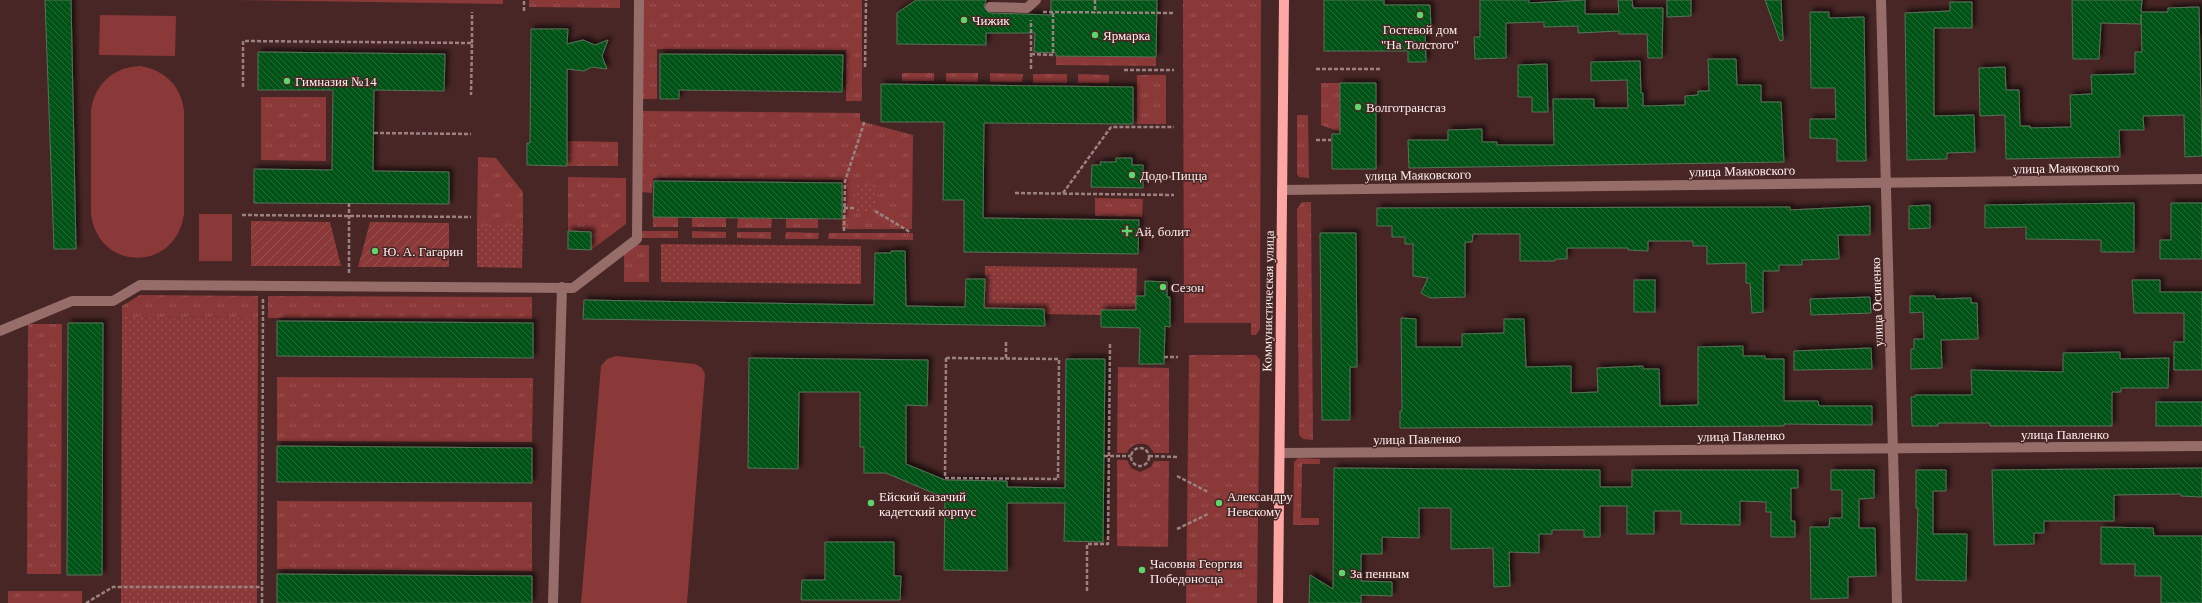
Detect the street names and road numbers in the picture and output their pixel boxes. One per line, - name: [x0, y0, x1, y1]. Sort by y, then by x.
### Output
- street label: улица Маяковского: [2013, 160, 2119, 176]
- street label: улица Маяковского: [1689, 163, 1795, 179]
- street label: улица Маяковского: [1365, 167, 1471, 183]
- street label: Коммунистическая улица: [1259, 230, 1277, 372]
- street label: улица Осипенко: [1868, 257, 1886, 347]
- street label: улица Павленко: [2021, 427, 2109, 442]
- street label: улица Павленко: [1697, 428, 1785, 444]
- street label: улица Павленко: [1373, 431, 1461, 447]

